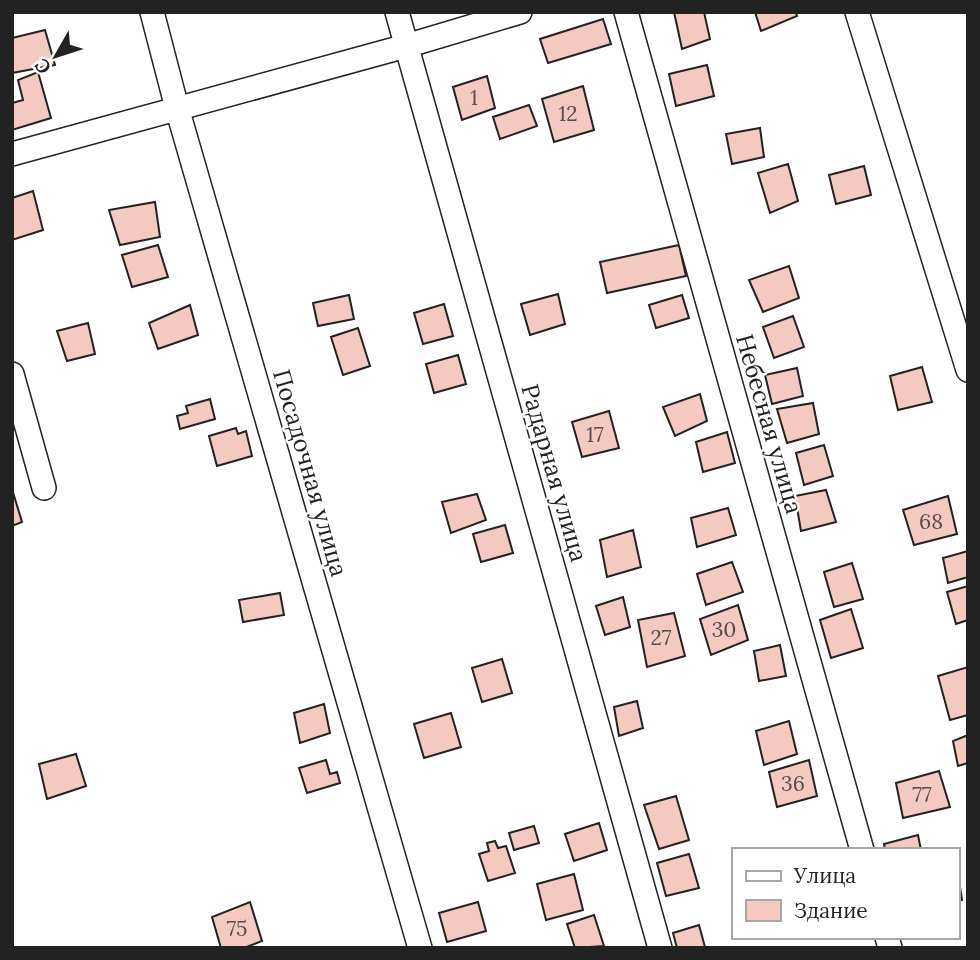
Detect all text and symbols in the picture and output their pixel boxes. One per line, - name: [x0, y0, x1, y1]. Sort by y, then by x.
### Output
- north arrow: [21, 21, 91, 91]
- text: С: [29, 54, 56, 79]
- house number: 1: [470, 84, 478, 111]
- house number: 12: [559, 100, 577, 127]
- street label: Небесная улица: [729, 330, 810, 517]
- street label: Посадочная улица: [266, 366, 355, 580]
- street label: Радарная улица: [514, 380, 595, 565]
- house number: 17: [586, 421, 604, 448]
- house number: 68: [919, 508, 943, 535]
- house number: 30: [712, 616, 736, 643]
- house number: 27: [651, 624, 672, 651]
- house number: 36: [781, 770, 805, 797]
- house number: 77: [912, 781, 932, 808]
- legend: [732, 848, 959, 939]
- text: Улица: [793, 862, 856, 889]
- text: Здание: [794, 897, 868, 924]
- house number: 75: [226, 915, 248, 942]

